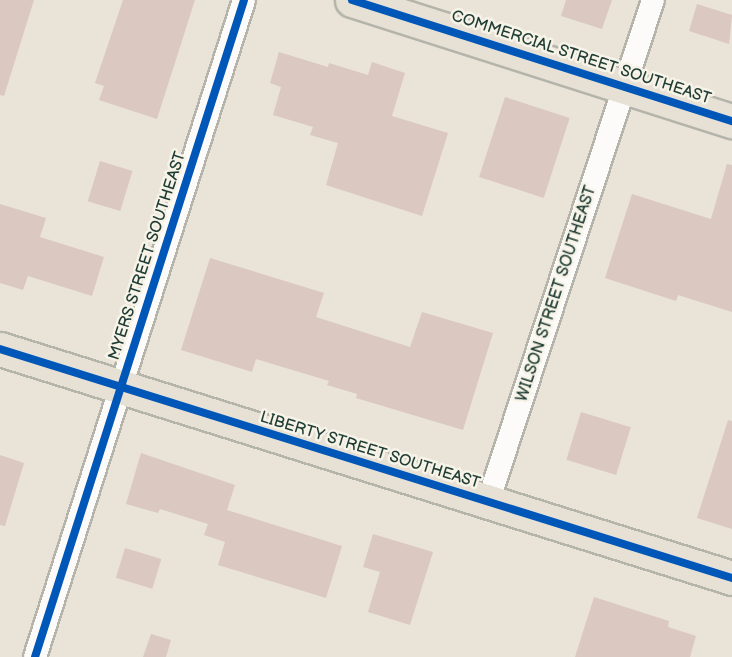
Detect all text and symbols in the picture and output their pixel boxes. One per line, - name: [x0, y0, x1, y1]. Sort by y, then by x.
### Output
- street label: COMMERCIAL STREET SOUTHEAST: [449, 7, 713, 109]
- street label: MYERS STREET SOUTHEAST: [105, 149, 191, 363]
- street label: WILSON STREET SOUTHEAST: [513, 183, 601, 405]
- street label: LIBERTY STREET SOUTHEAST: [257, 408, 483, 494]

